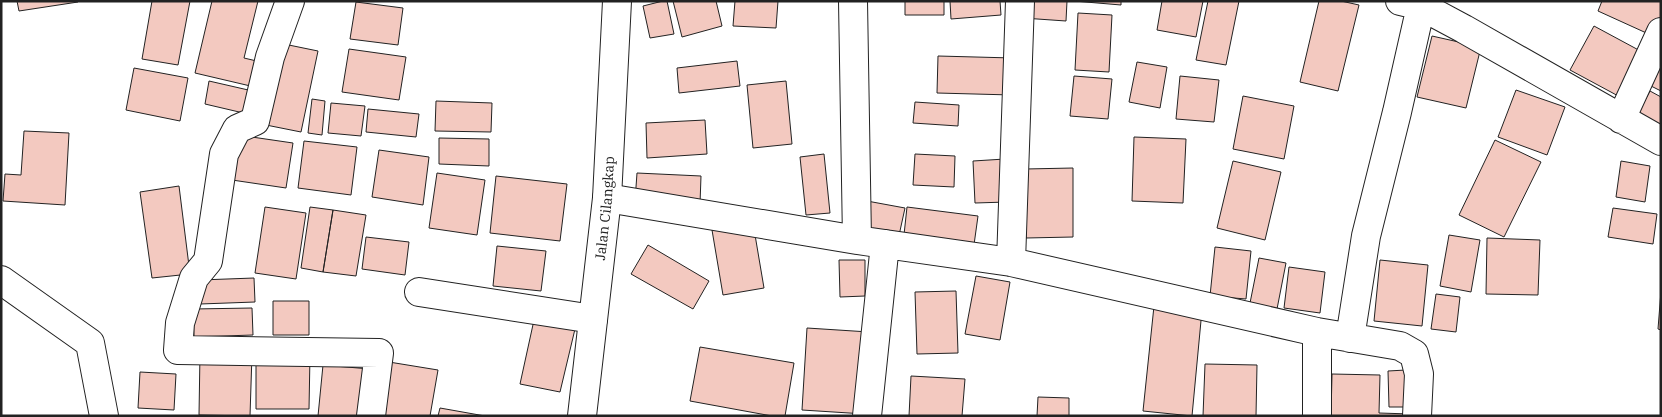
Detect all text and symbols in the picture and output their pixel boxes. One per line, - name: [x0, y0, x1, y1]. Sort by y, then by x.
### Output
- street label: Jalan Cilangkap: [591, 156, 618, 261]

